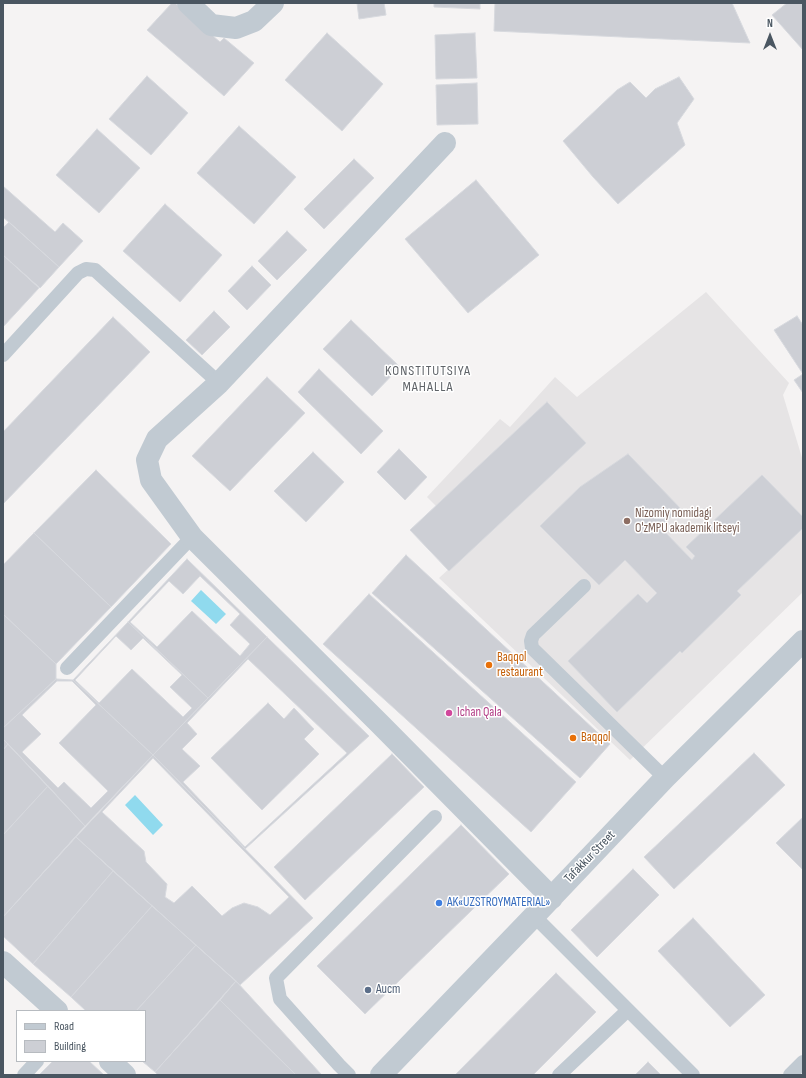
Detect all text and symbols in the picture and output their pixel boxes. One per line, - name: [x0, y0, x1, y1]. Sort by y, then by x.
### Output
- north arrow: [750, 16, 790, 56]
- text: N: [767, 17, 773, 30]
- district label: KONSTITUTSIYA MAHALLA: [385, 363, 471, 396]
- place label: Nizomiy nomidagi O'zMPU akademik litseyi: [635, 506, 739, 537]
- marker: Nizomiy nomidagi O'zMPU akademik litseyi: [622, 516, 632, 526]
- place label: Baqqol restaurant: [497, 650, 543, 681]
- marker: Baqqol restaurant: [484, 660, 494, 670]
- place label: Ichan Qala: [457, 705, 502, 721]
- marker: Ichan Qala: [444, 708, 454, 718]
- place label: Baqqol: [581, 730, 610, 746]
- marker: Baqqol: [568, 733, 578, 743]
- street label: Tafakkur Street: [561, 828, 619, 886]
- place label: AK«UZSTROYMATERIAL»: [447, 895, 550, 911]
- marker: AK«UZSTROYMATERIAL»: [434, 898, 444, 908]
- place label: Аист: [376, 982, 400, 998]
- marker: Аист: [363, 985, 373, 995]
- legend: [16, 1010, 146, 1062]
- text: Road: [54, 1019, 74, 1034]
- text: Building: [54, 1039, 86, 1054]

